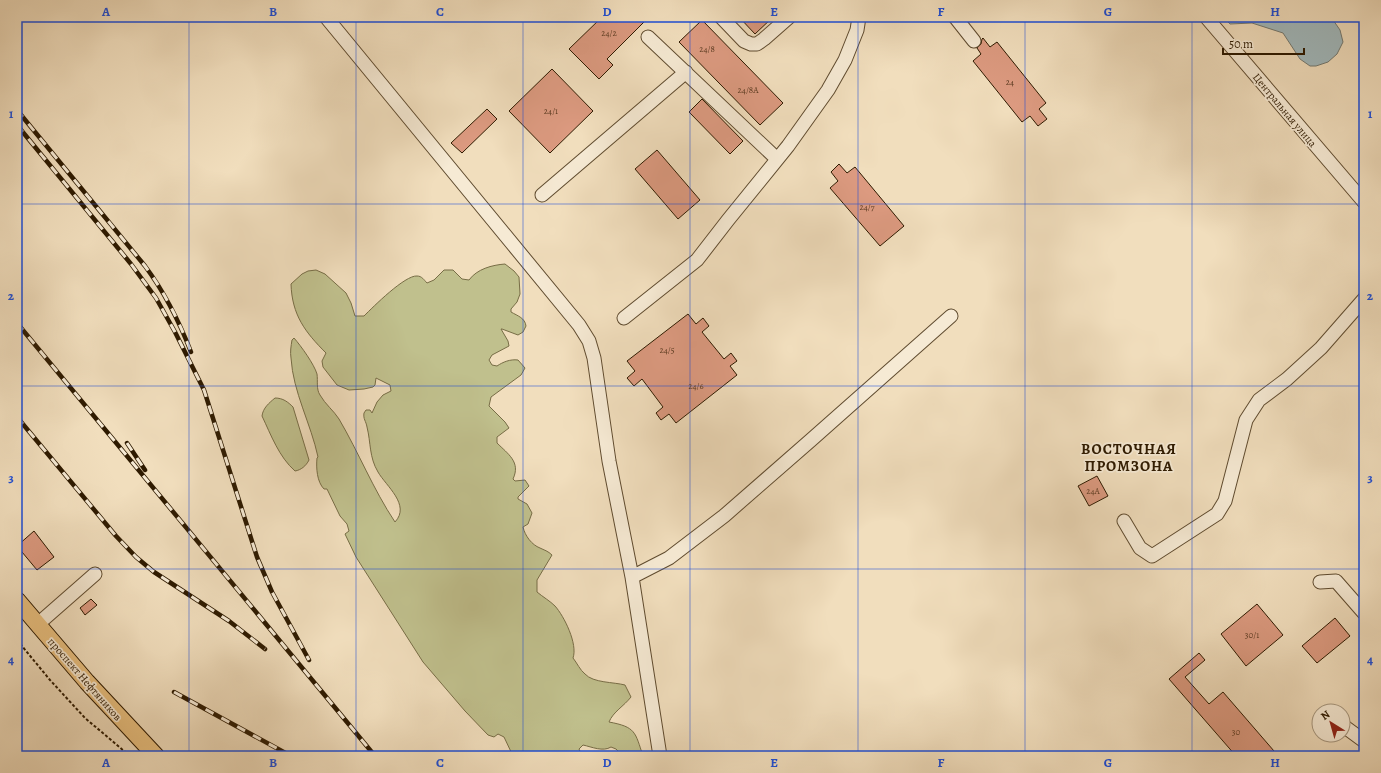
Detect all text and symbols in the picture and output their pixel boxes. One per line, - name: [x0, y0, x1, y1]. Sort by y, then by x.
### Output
- text: A: [101, 3, 111, 20]
- text: B: [269, 3, 277, 20]
- text: C: [436, 3, 444, 20]
- text: D: [602, 3, 612, 20]
- text: E: [770, 3, 778, 20]
- text: F: [938, 3, 945, 20]
- text: G: [1104, 3, 1112, 20]
- text: H: [1270, 3, 1280, 20]
- house number: 24/2: [601, 27, 618, 39]
- scale bar: [1223, 30, 1304, 56]
- text: 50 m: [1229, 36, 1253, 52]
- house number: 24/8: [699, 43, 715, 55]
- street label: Центральная улица: [1249, 70, 1321, 151]
- house number: 24: [1006, 76, 1014, 88]
- house number: 24/8А: [738, 84, 759, 96]
- text: 1: [9, 105, 14, 122]
- house number: 24/1: [544, 105, 558, 117]
- text: 1: [1368, 105, 1373, 122]
- house number: 24/7: [859, 201, 875, 213]
- text: 2: [8, 287, 15, 304]
- text: 2: [1367, 287, 1374, 304]
- house number: 24/5: [659, 344, 675, 356]
- house number: 24/6: [688, 380, 704, 392]
- district label: ВОСТОЧНАЯ ПРОМЗОНА: [1081, 439, 1177, 476]
- text: 3: [8, 469, 14, 486]
- text: 3: [1367, 469, 1373, 486]
- house number: 24А: [1086, 485, 1101, 497]
- house number: 30/1: [1245, 629, 1259, 641]
- street label: проспект Нефтяников: [44, 635, 125, 724]
- text: 4: [8, 651, 14, 668]
- text: 4: [1367, 651, 1373, 668]
- north arrow: [1311, 703, 1351, 743]
- text: N: [1318, 707, 1333, 724]
- house number: 30: [1232, 726, 1240, 738]
- text: A: [101, 754, 111, 771]
- text: B: [269, 754, 277, 771]
- text: C: [436, 754, 444, 771]
- text: D: [602, 754, 612, 771]
- text: E: [770, 754, 778, 771]
- text: F: [938, 754, 945, 771]
- text: G: [1104, 754, 1112, 771]
- text: H: [1270, 754, 1280, 771]

